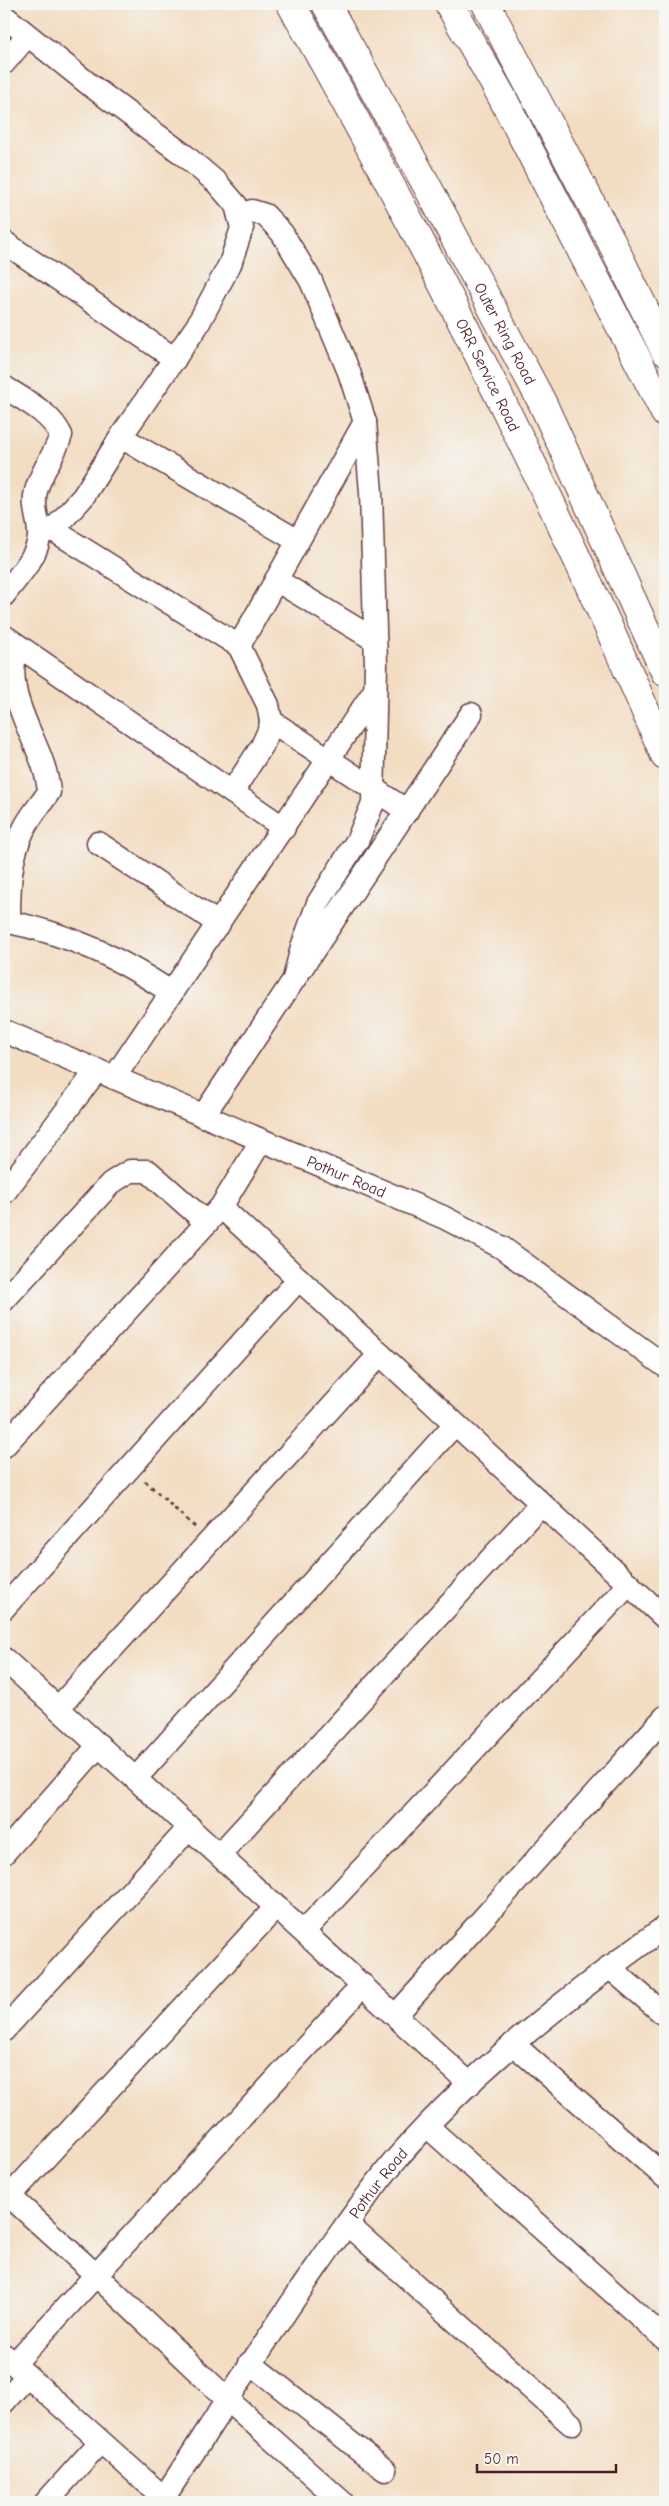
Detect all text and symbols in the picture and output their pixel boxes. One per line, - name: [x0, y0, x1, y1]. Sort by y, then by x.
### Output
- street label: Outer Ring Road: [470, 280, 539, 388]
- street label: ORR Service Road: [452, 316, 523, 435]
- street label: Pothur Road: [304, 1152, 388, 1202]
- street label: Pothur Road: [346, 2145, 412, 2222]
- scale bar: [477, 2441, 615, 2473]
- text: 50 m: [484, 2450, 519, 2468]

